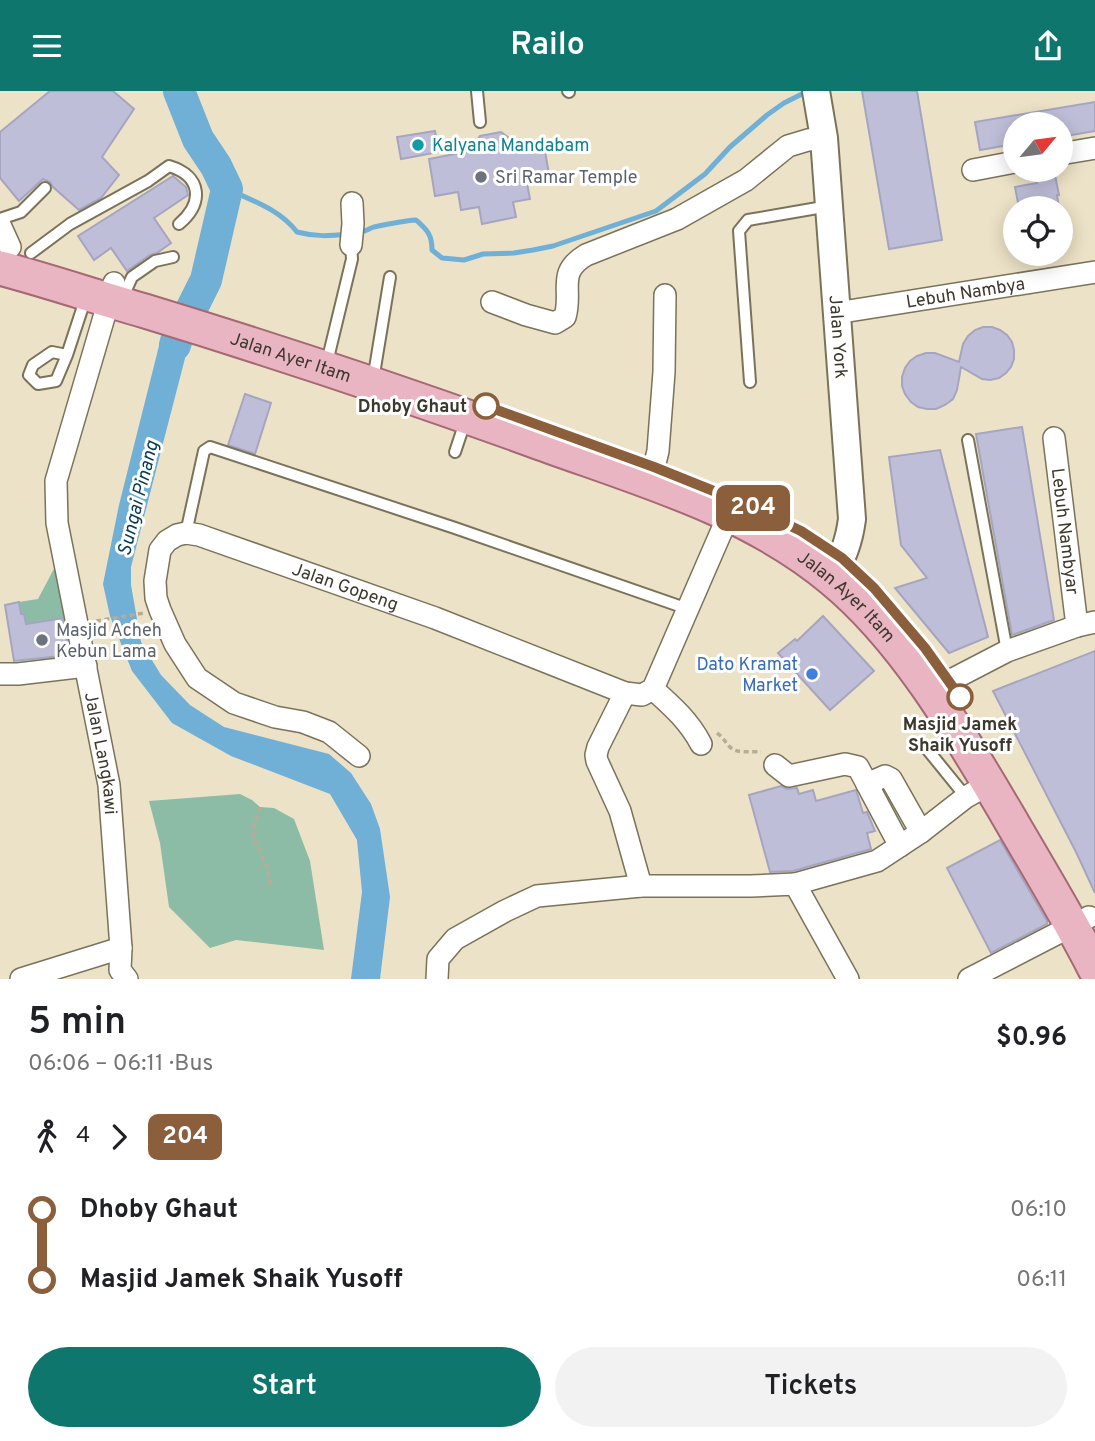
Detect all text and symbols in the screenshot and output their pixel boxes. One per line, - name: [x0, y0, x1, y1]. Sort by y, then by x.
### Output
- text: Railo: [510, 26, 585, 66]
- icon: menu: [28, 27, 66, 65]
- icon: share: [1029, 27, 1067, 65]
- north arrow: [1003, 112, 1073, 182]
- map controls: [1003, 112, 1073, 266]
- place label: Kalyana Mandabam: [432, 135, 590, 158]
- marker: Kalyana Mandabam: [410, 137, 426, 153]
- place label: Sri Ramar Temple: [495, 167, 637, 190]
- marker: Sri Ramar Temple: [473, 169, 489, 185]
- button: locate: [1003, 196, 1073, 266]
- street label: Lebuh Nambya: [904, 273, 1027, 315]
- street label: Jalan York: [823, 294, 852, 379]
- street label: Jalan Ayer Itam: [227, 328, 354, 389]
- marker: Dhoby Ghaut: [473, 393, 499, 419]
- place label: Dhoby Ghaut: [358, 396, 467, 419]
- water label: Sungai Pinang: [113, 438, 165, 559]
- street label: Lebuh Nambyar: [1045, 467, 1083, 596]
- line badge: 204: [713, 485, 793, 531]
- text: 204: [730, 493, 776, 523]
- street label: Jalan Ayer Itam: [792, 546, 899, 648]
- street label: Jalan Gopeng: [289, 559, 401, 617]
- place label: Masjid Acheh Kebun Lama: [56, 620, 162, 664]
- marker: Masjid Acheh Kebun Lama: [34, 632, 50, 648]
- place label: Dato Kramat Market: [696, 654, 798, 698]
- marker: Dato Kramat Market: [804, 666, 820, 682]
- marker: Masjid Jamek Shaik Yusoff: [947, 684, 973, 710]
- street label: Jalan Langkawi: [78, 690, 121, 816]
- place label: Masjid Jamek Shaik Yusoff: [903, 714, 1017, 758]
- text: 5 min: [28, 999, 126, 1048]
- text: $0.96: [996, 1022, 1067, 1055]
- text: 06:06 – 06:11 · Bus: [28, 1050, 213, 1079]
- icon: walk: [28, 1118, 66, 1156]
- icon: forward: [100, 1118, 138, 1156]
- text: 4: [76, 1122, 90, 1151]
- text: 204: [162, 1122, 208, 1152]
- text: Dhoby Ghaut: [80, 1194, 238, 1227]
- text: 06:10: [1010, 1196, 1067, 1225]
- text: Masjid Jamek Shaik Yusoff: [80, 1264, 403, 1297]
- text: 06:11: [1016, 1266, 1067, 1295]
- button: Start: [28, 1347, 541, 1427]
- button: Tickets: [555, 1347, 1067, 1427]

